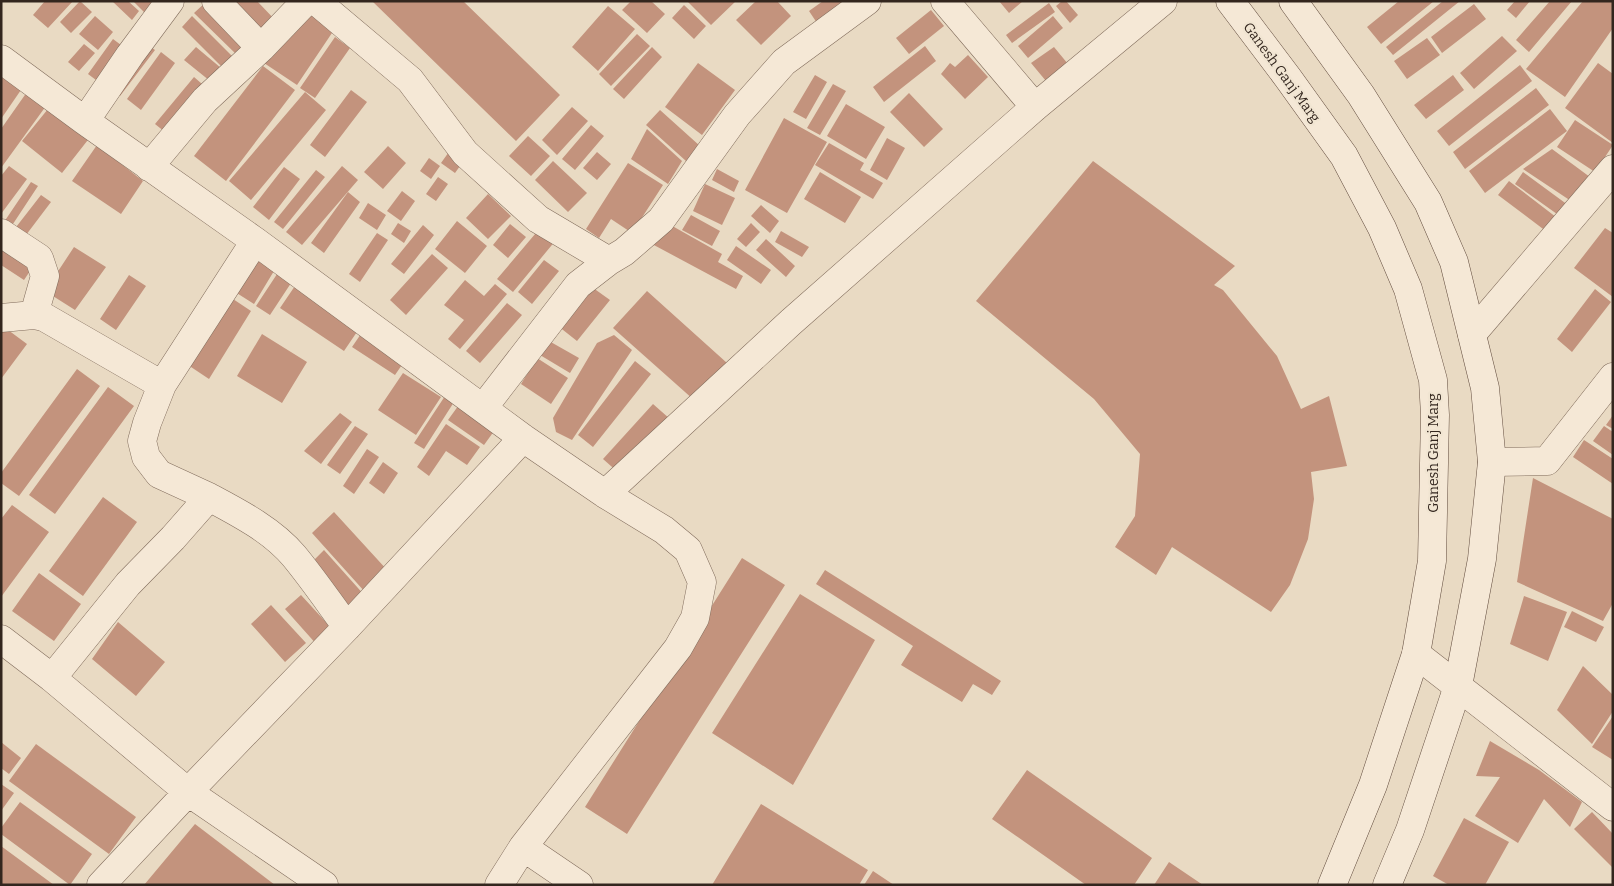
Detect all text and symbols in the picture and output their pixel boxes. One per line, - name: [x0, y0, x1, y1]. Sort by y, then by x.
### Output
- street label: Ganesh Ganj Marg: [1240, 19, 1324, 126]
- street label: Ganesh Ganj Marg: [1425, 393, 1442, 513]

